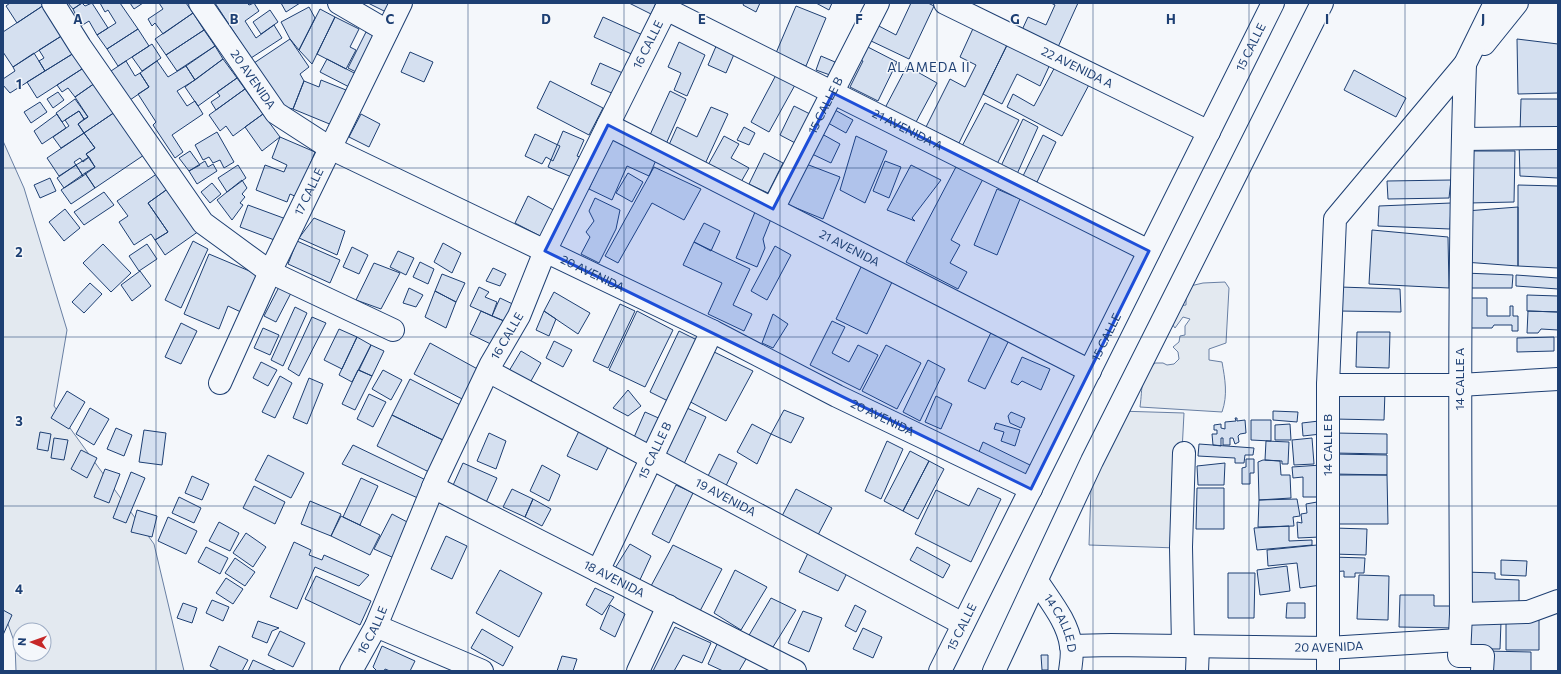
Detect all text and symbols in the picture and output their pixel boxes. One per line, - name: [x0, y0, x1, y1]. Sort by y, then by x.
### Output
- text: A: [73, 11, 83, 27]
- text: B: [230, 11, 239, 27]
- text: C: [386, 11, 395, 27]
- text: D: [541, 11, 551, 27]
- text: E: [698, 11, 706, 27]
- text: F: [855, 11, 863, 27]
- text: G: [1010, 11, 1020, 27]
- text: H: [1166, 11, 1176, 27]
- text: I: [1325, 11, 1329, 27]
- text: J: [1481, 11, 1485, 27]
- street label: 16 CALLE: [629, 18, 665, 71]
- street label: 15 CALLE: [1232, 20, 1268, 73]
- street label: 22 AVENIDA A: [1039, 43, 1116, 90]
- street label: 20 AVENIDA: [228, 47, 279, 111]
- district label: ALAMEDA II: [887, 59, 971, 75]
- street label: 15 CALLE B: [805, 74, 845, 136]
- text: 1: [16, 76, 22, 92]
- street label: 21 AVENIDA A: [870, 106, 945, 152]
- street label: 17 CALLE: [291, 165, 326, 217]
- street label: 21 AVENIDA: [817, 226, 882, 269]
- text: 2: [15, 244, 23, 260]
- street label: 20 AVENIDA: [559, 252, 627, 294]
- street label: 16 CALLE: [487, 310, 526, 362]
- street label: 15 CALLE: [1088, 310, 1123, 363]
- street label: 14 CALLE A: [1452, 348, 1466, 410]
- street label: 20 AVENIDA: [849, 396, 917, 438]
- text: 3: [15, 413, 23, 429]
- street label: 14 CALLE B: [1320, 414, 1334, 476]
- street label: 15 CALLE B: [635, 419, 674, 481]
- street label: 19 AVENIDA: [693, 475, 759, 518]
- street label: 18 AVENIDA: [582, 557, 647, 599]
- text: 4: [15, 581, 23, 597]
- street label: 14 CALLE D: [1042, 591, 1080, 654]
- street label: 15 CALLE: [943, 600, 979, 653]
- street label: 16 CALLE: [354, 604, 389, 656]
- north arrow: [12, 622, 52, 662]
- text: N: [15, 637, 28, 646]
- street label: 20 AVENIDA: [1295, 638, 1364, 654]

